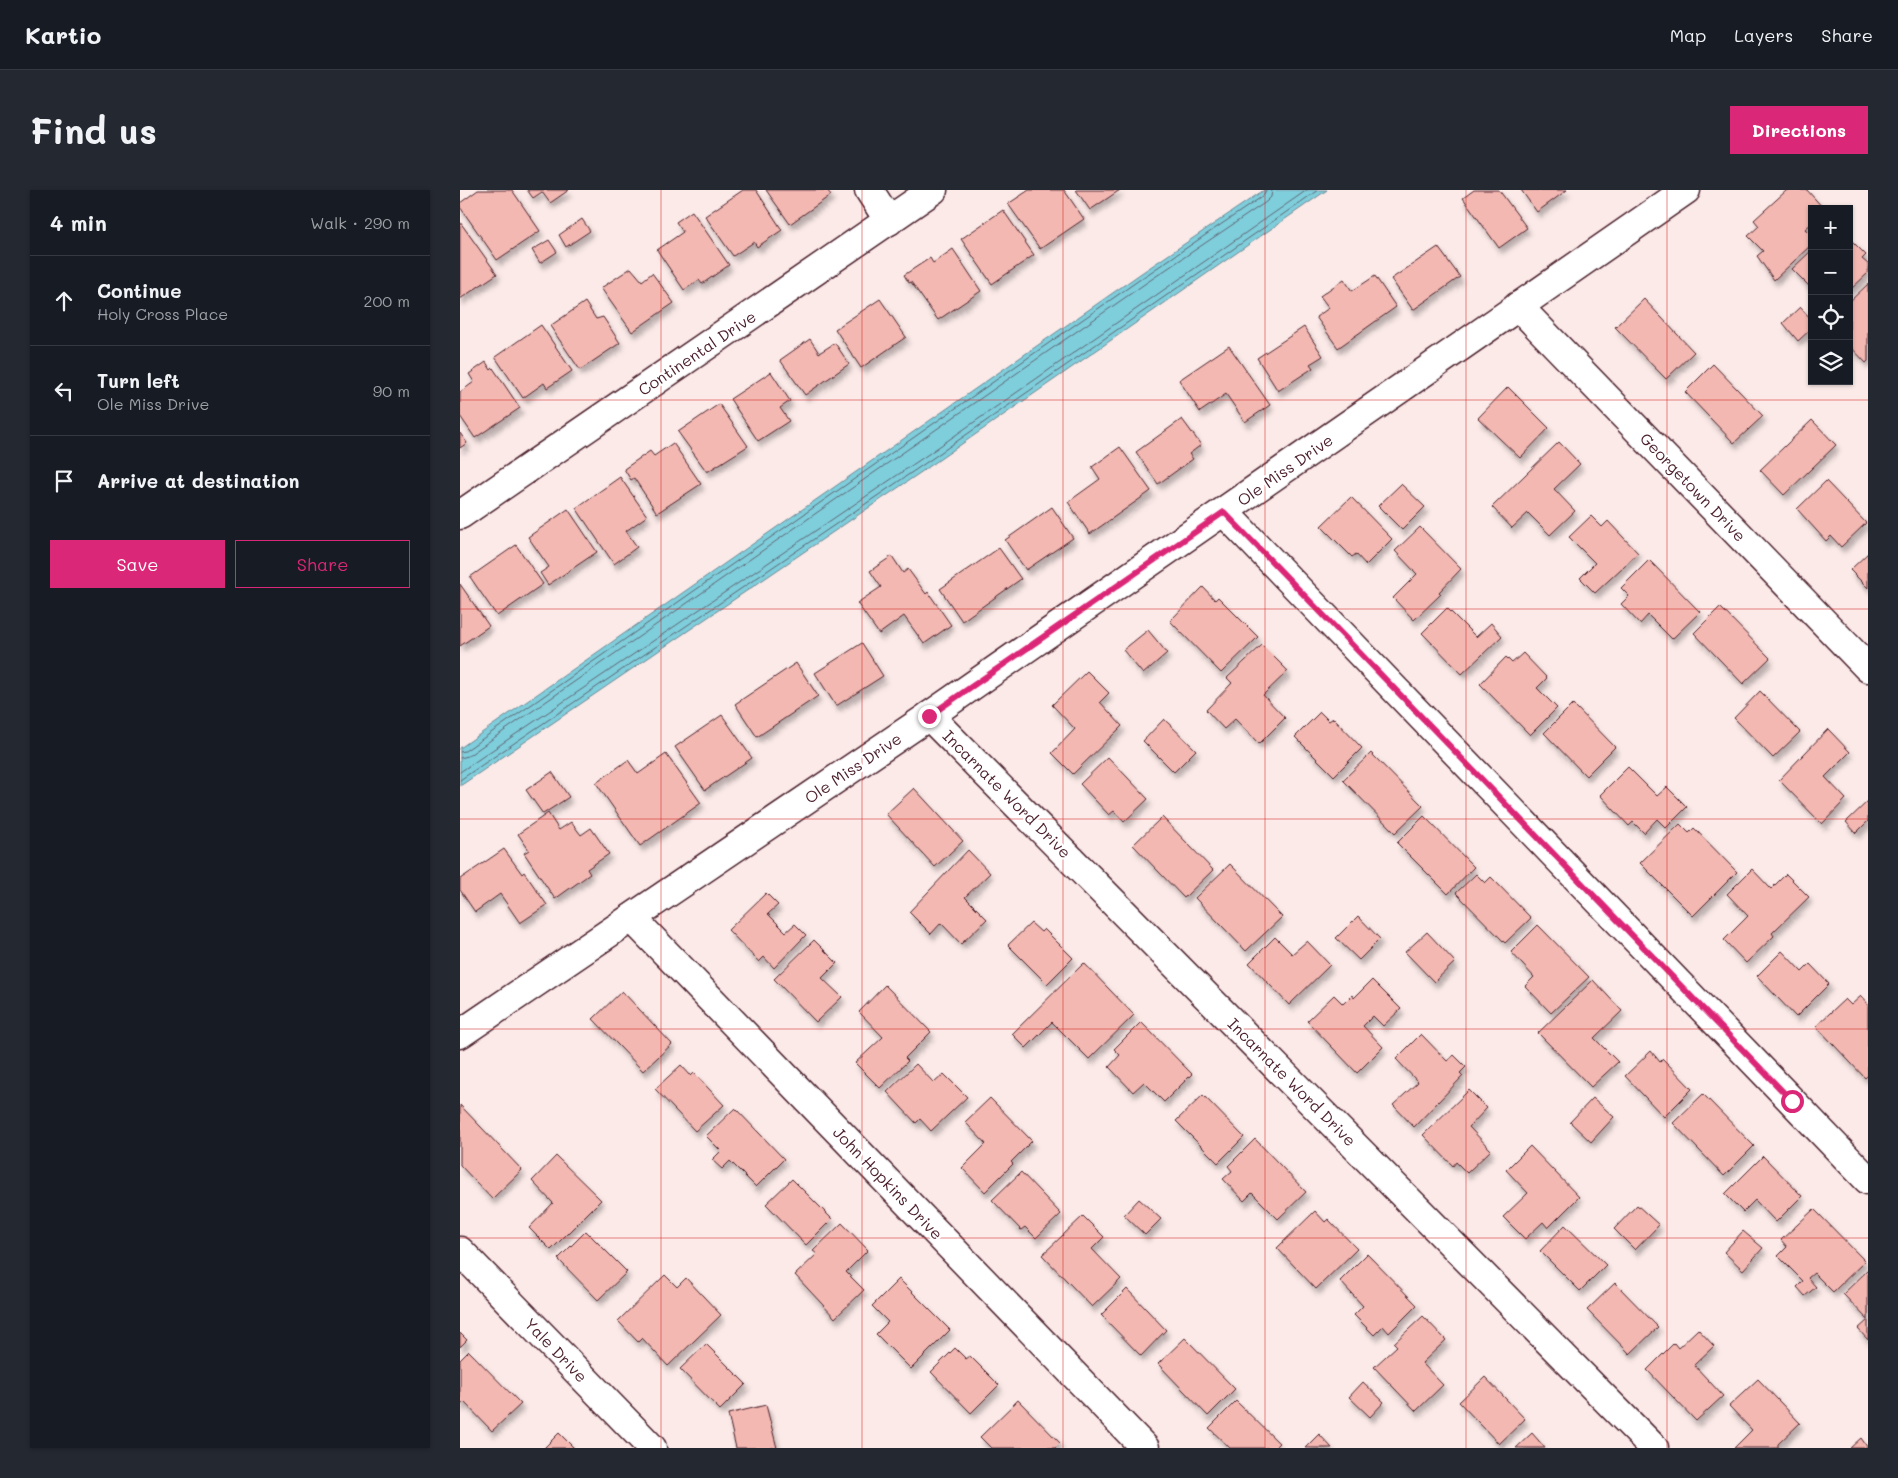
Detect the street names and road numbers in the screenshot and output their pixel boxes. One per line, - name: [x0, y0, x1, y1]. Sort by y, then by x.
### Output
- street label: Continental Drive: [634, 305, 760, 400]
- street label: Georgetown Drive: [1636, 428, 1751, 546]
- street label: Ole Miss Drive: [1233, 429, 1337, 510]
- street label: Incarnate Word Drive: [939, 725, 1076, 862]
- street label: Ole Miss Drive: [800, 727, 905, 808]
- street label: Incarnate Word Drive: [1224, 1013, 1361, 1150]
- street label: John Hopkins Drive: [829, 1122, 948, 1244]
- street label: Yale Drive: [520, 1313, 592, 1386]

